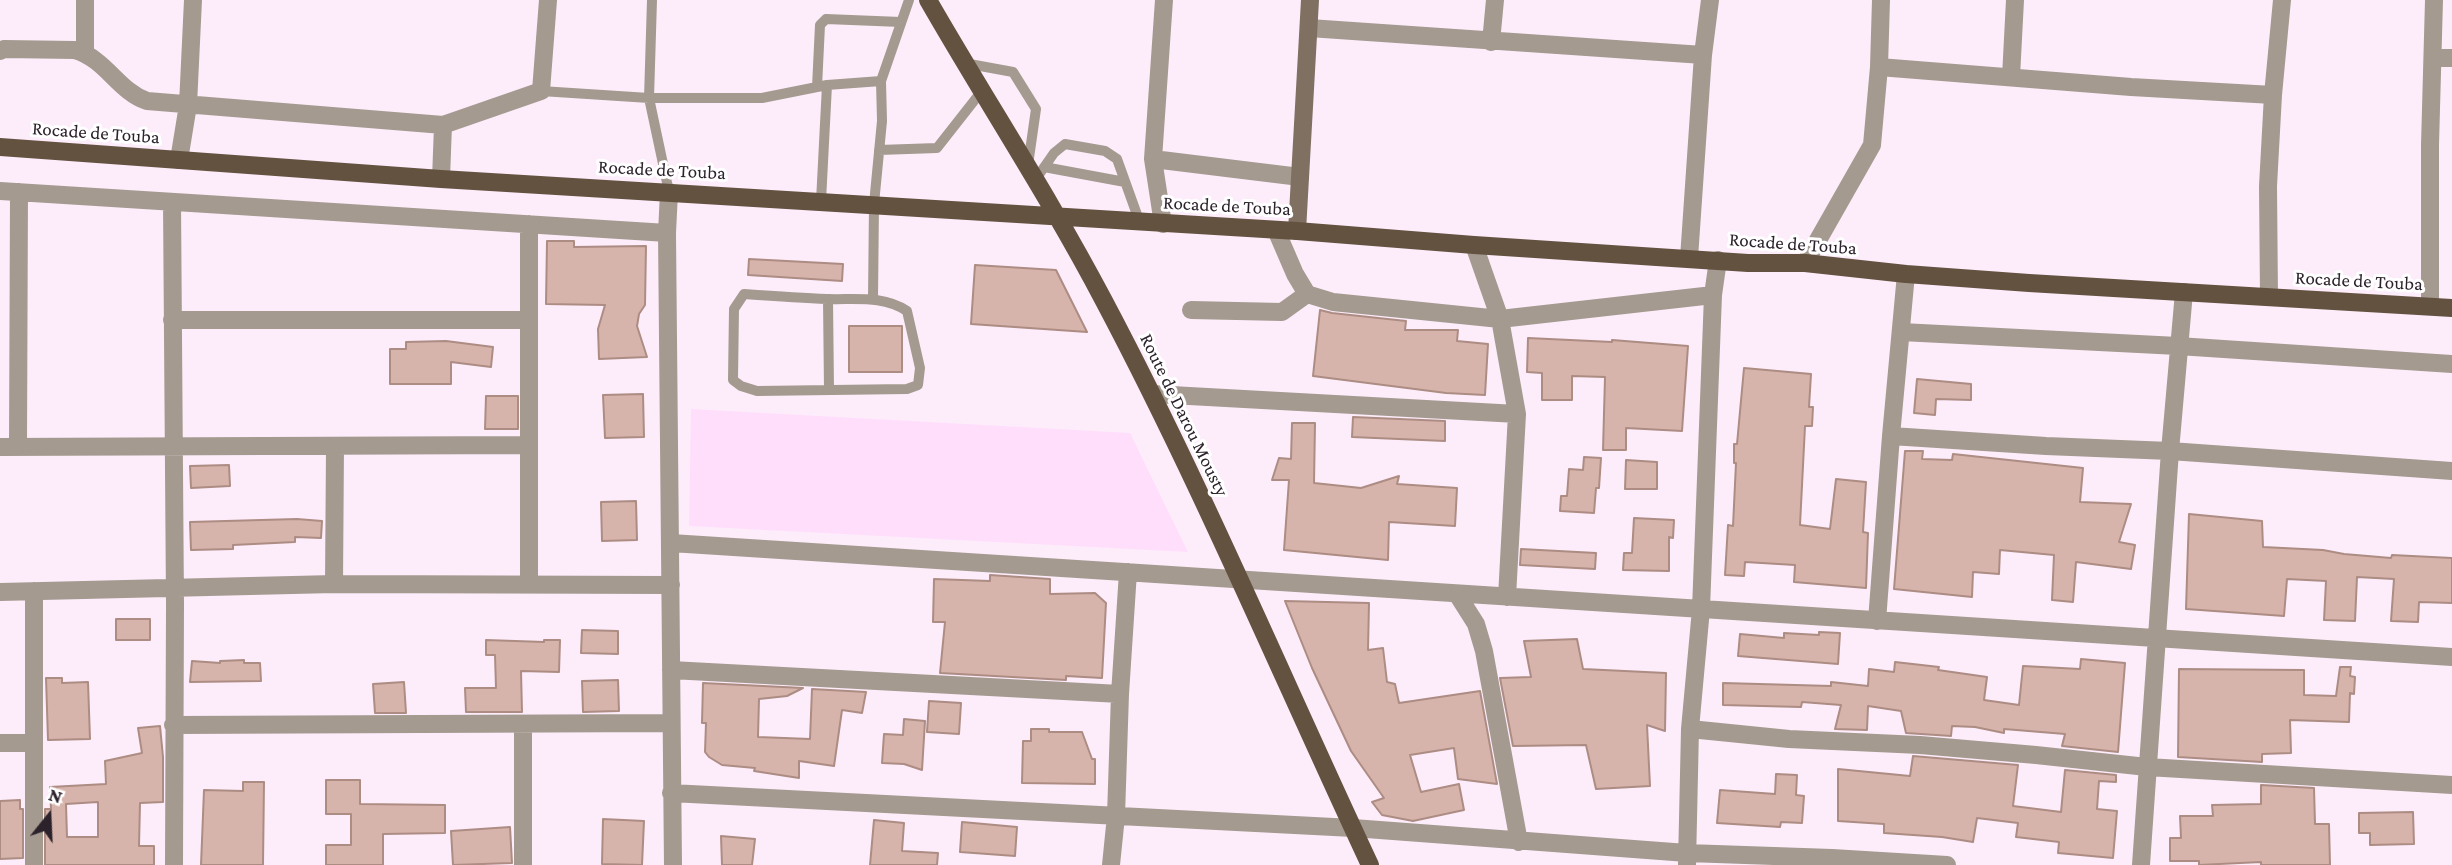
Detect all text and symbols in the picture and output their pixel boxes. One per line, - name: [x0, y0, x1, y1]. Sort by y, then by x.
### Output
- street label: Rocade de Touba: [31, 117, 161, 149]
- street label: Rocade de Touba: [598, 155, 726, 185]
- street label: Rocade de Touba: [1163, 191, 1291, 221]
- street label: Rocade de Touba: [1728, 228, 1858, 260]
- street label: Rocade de Touba: [2295, 266, 2423, 296]
- street label: Route de Darou Mousty: [1135, 330, 1233, 500]
- north arrow: [14, 781, 84, 851]
- text: N: [46, 784, 65, 808]

